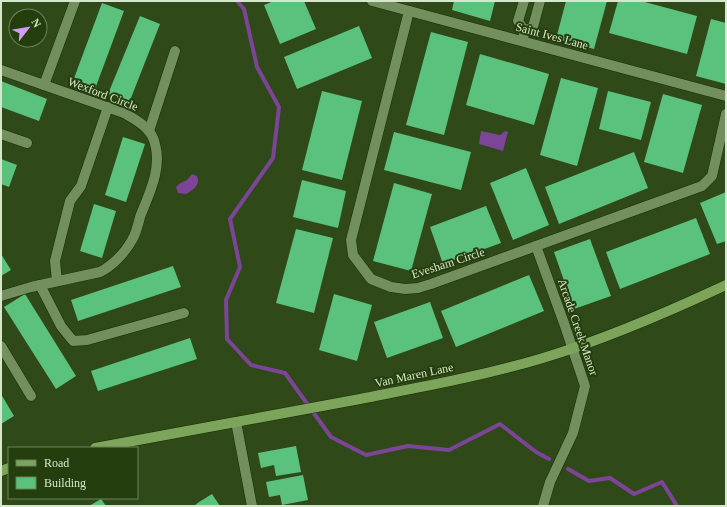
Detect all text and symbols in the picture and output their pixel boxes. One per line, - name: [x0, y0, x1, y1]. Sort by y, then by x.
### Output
- north arrow: [8, 8, 48, 48]
- text: N: [29, 16, 44, 29]
- street label: Saint Ives Lane: [514, 20, 590, 52]
- street label: Wexford Circle: [66, 74, 140, 114]
- street label: Evesham Circle: [410, 245, 486, 281]
- street label: Arcade Creek Manor: [555, 277, 601, 377]
- street label: Van Maren Lane: [373, 360, 455, 390]
- legend: [8, 447, 138, 499]
- text: Road: [44, 456, 69, 470]
- text: Building: [44, 476, 86, 490]

